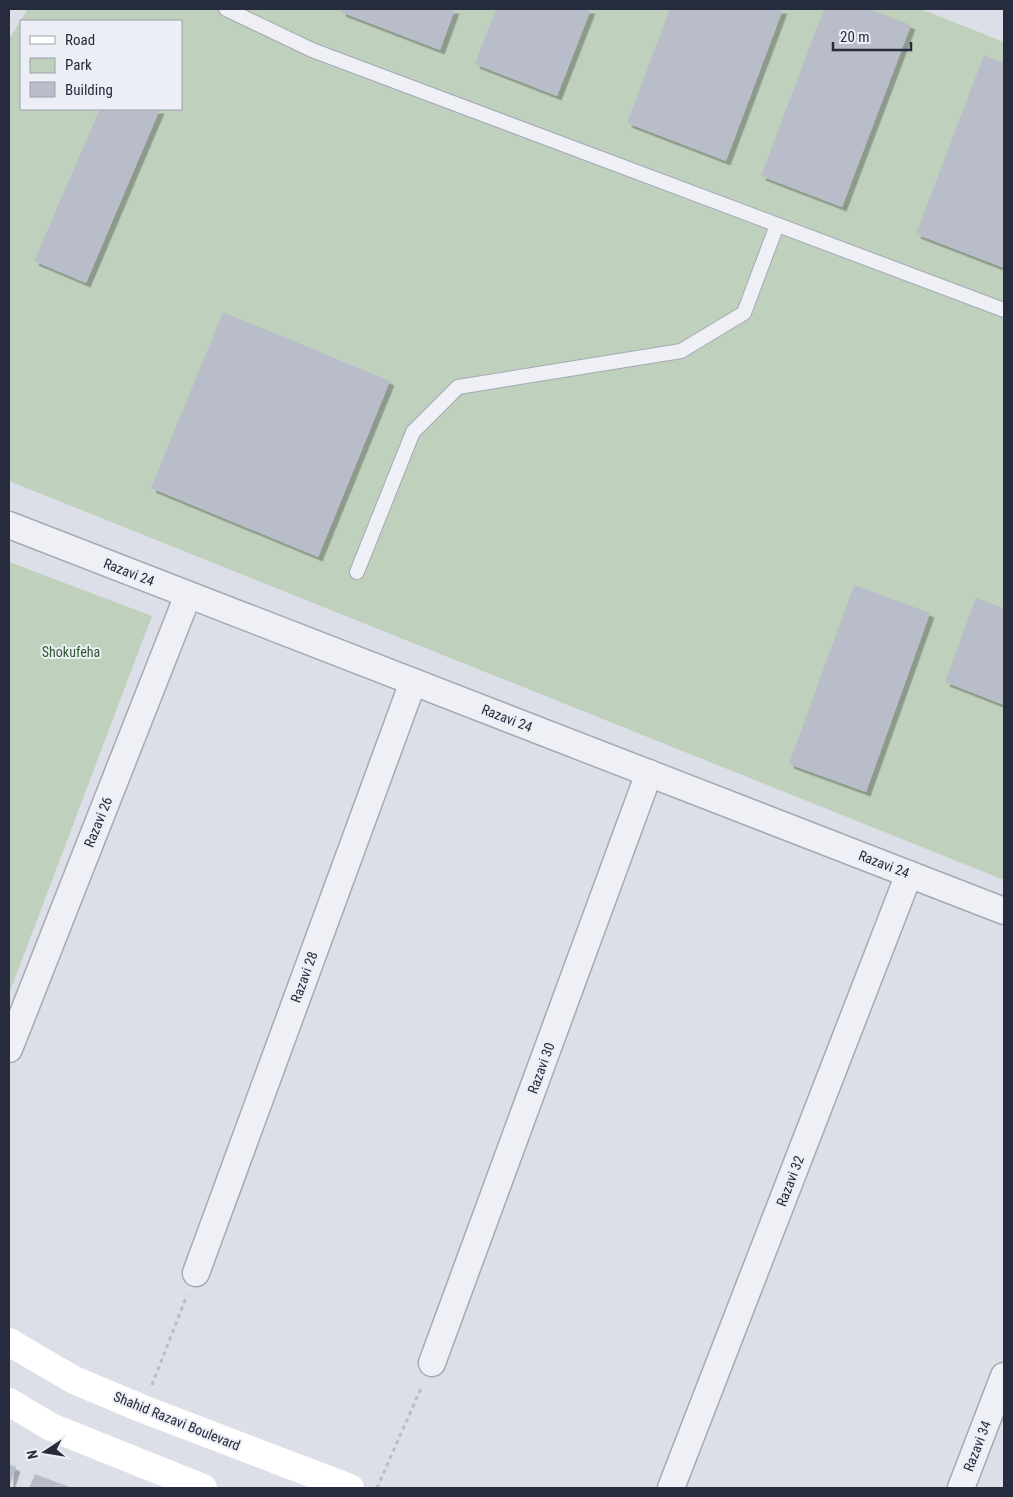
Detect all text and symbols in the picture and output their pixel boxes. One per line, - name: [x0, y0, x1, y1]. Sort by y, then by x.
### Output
- legend: [20, 20, 182, 110]
- scale bar: [833, 20, 910, 52]
- text: 20 m: [840, 28, 870, 46]
- text: Road: [65, 31, 95, 49]
- text: Park: [65, 56, 92, 74]
- text: Building: [65, 81, 113, 99]
- street label: Razavi 24: [101, 555, 157, 589]
- park label: Shokufeha: [42, 644, 100, 660]
- street label: Razavi 24: [479, 701, 535, 735]
- street label: Razavi 26: [81, 794, 115, 850]
- street label: Razavi 24: [856, 847, 912, 881]
- street label: Razavi 28: [287, 949, 321, 1005]
- street label: Razavi 30: [524, 1040, 558, 1096]
- street label: Razavi 32: [773, 1153, 807, 1209]
- street label: Shahid Razavi Boulevard: [111, 1388, 243, 1454]
- street label: Razavi 34: [960, 1418, 994, 1474]
- north arrow: [20, 1427, 70, 1477]
- text: N: [24, 1449, 41, 1461]

